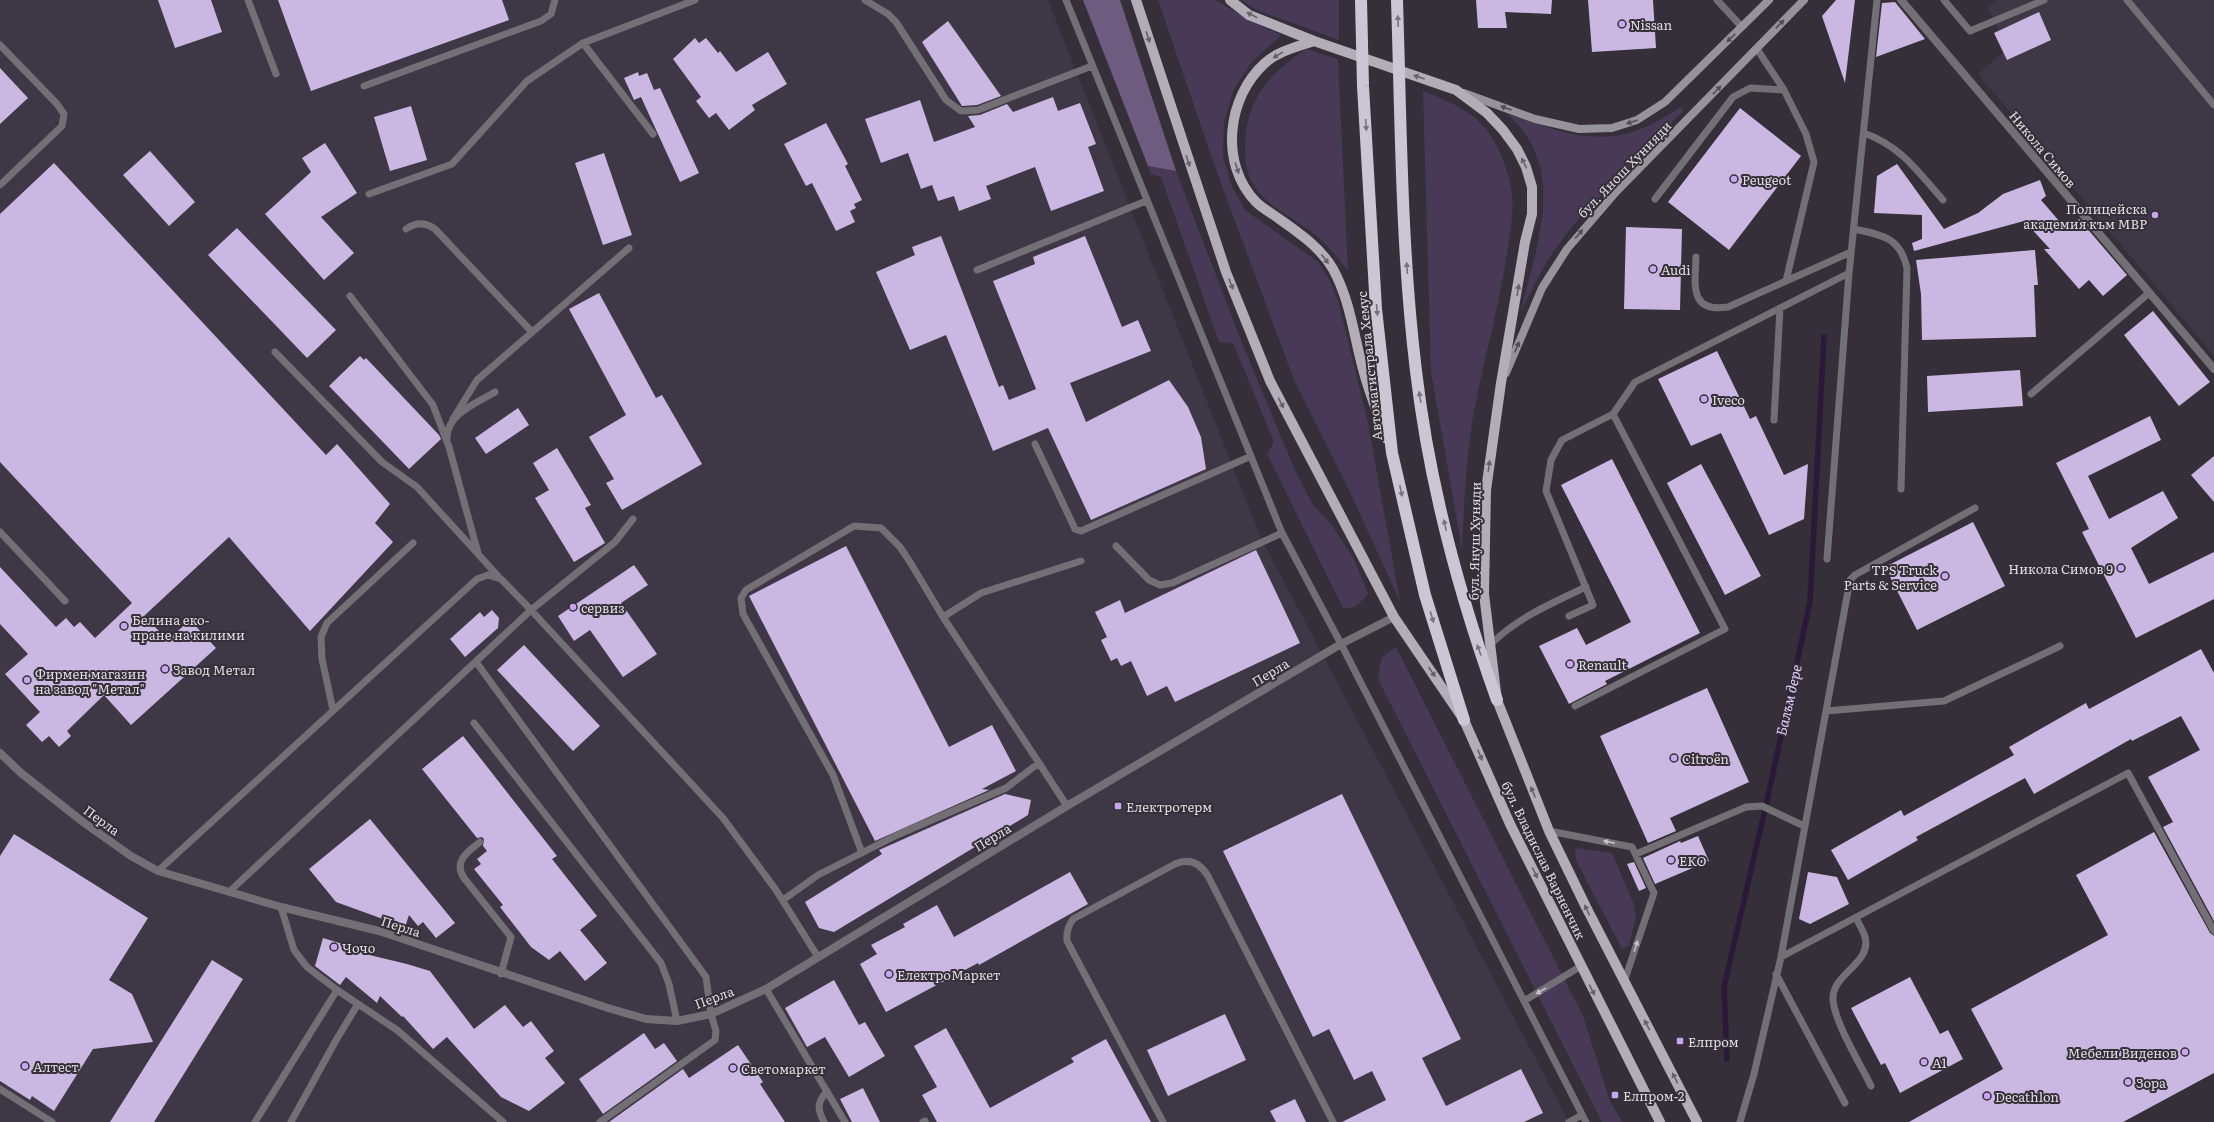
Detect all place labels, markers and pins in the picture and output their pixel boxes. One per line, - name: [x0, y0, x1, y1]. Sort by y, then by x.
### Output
- place label: Nissan: [1630, 15, 1672, 34]
- marker: Nissan: [1617, 19, 1627, 29]
- place label: Peugeot: [1742, 170, 1792, 189]
- marker: Peugeot: [1729, 174, 1739, 184]
- place label: Полицейска академия към МВР: [2023, 199, 2147, 233]
- marker: Полицейска академия към МВР: [2150, 210, 2160, 220]
- place label: Audi: [1661, 260, 1691, 279]
- marker: Audi: [1648, 264, 1658, 274]
- place label: Iveco: [1712, 390, 1745, 409]
- marker: Iveco: [1699, 394, 1709, 404]
- place label: Никола Симов 9: [2008, 559, 2113, 578]
- place label: TPS Truck Parts & Service: [1844, 560, 1938, 594]
- marker: Никола Симов 9: [2116, 563, 2126, 573]
- marker: TPS Truck Parts & Service: [1940, 571, 1950, 581]
- place label: сервиз: [581, 598, 625, 617]
- marker: сервиз: [568, 602, 578, 612]
- place label: Белина еко- пране на килими: [132, 610, 245, 644]
- marker: Белина еко- пране на килими: [119, 621, 129, 631]
- place label: Renault: [1578, 655, 1627, 674]
- marker: Renault: [1565, 659, 1575, 669]
- place label: Завод Метал: [173, 660, 255, 679]
- place label: Фирмен магазин на завод "Метал": [35, 664, 145, 698]
- marker: Завод Метал: [160, 664, 170, 674]
- marker: Фирмен магазин на завод "Метал": [22, 675, 32, 685]
- place label: Citroën: [1682, 749, 1729, 768]
- marker: Citroën: [1669, 753, 1679, 763]
- place label: Електротерм: [1126, 797, 1212, 816]
- marker: Електротерм: [1113, 801, 1123, 811]
- place label: EKO: [1679, 851, 1707, 870]
- marker: EKO: [1666, 855, 1676, 865]
- place label: Чочо: [342, 938, 376, 957]
- marker: Чочо: [329, 942, 339, 952]
- place label: ЕлектроМаркет: [897, 965, 1001, 984]
- marker: ЕлектроМаркет: [884, 969, 894, 979]
- place label: Елпром: [1688, 1032, 1739, 1051]
- marker: Елпром: [1675, 1036, 1685, 1046]
- place label: Мебели Виденов: [2068, 1043, 2177, 1062]
- marker: Мебели Виденов: [2180, 1047, 2190, 1057]
- place label: A1: [1932, 1053, 1947, 1072]
- place label: Алтест: [33, 1057, 79, 1076]
- marker: A1: [1919, 1057, 1929, 1067]
- place label: Светомаркет: [741, 1059, 826, 1078]
- marker: Алтест: [20, 1061, 30, 1071]
- marker: Светомаркет: [728, 1063, 738, 1073]
- place label: Зора: [2136, 1073, 2166, 1092]
- marker: Зора: [2123, 1077, 2133, 1087]
- place label: Елпром-2: [1623, 1086, 1685, 1105]
- place label: Decathlon: [1995, 1087, 2059, 1106]
- marker: Елпром-2: [1610, 1090, 1620, 1100]
- marker: Decathlon: [1982, 1091, 1992, 1101]

